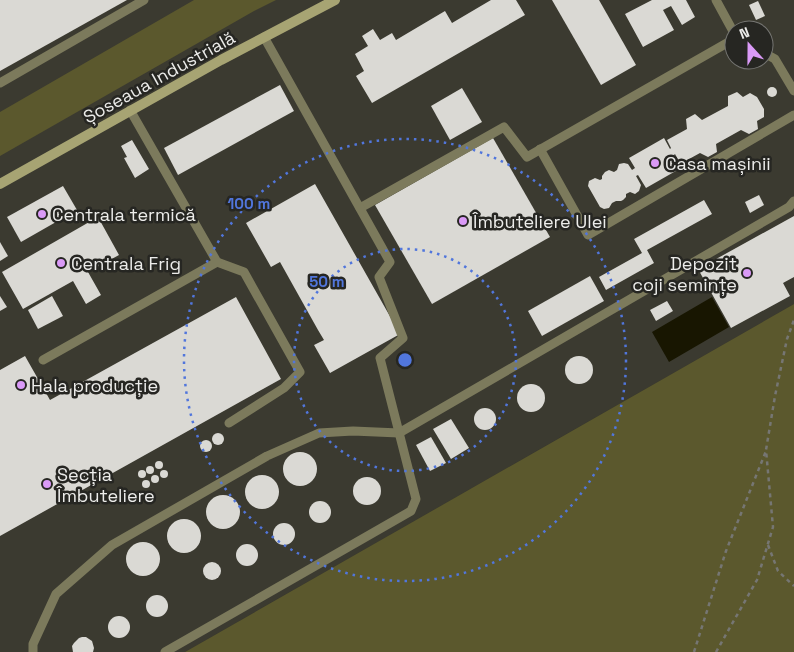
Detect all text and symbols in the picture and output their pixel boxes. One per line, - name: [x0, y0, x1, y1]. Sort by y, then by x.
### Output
- north arrow: [724, 20, 774, 70]
- text: N: [737, 23, 752, 43]
- street label: Șoseaua Industrială: [79, 26, 239, 128]
- place label: Casa mașinii: [665, 152, 771, 175]
- marker: Casa mașinii: [649, 157, 661, 169]
- text: 100 m: [228, 194, 270, 213]
- place label: Centrala termică: [52, 203, 196, 226]
- marker: Centrala termică: [36, 208, 48, 220]
- place label: Îmbuteliere Ulei: [472, 210, 607, 233]
- marker: Îmbuteliere Ulei: [457, 215, 469, 227]
- place label: Centrala Frig: [71, 252, 181, 275]
- place label: Depozit coji semințe: [632, 252, 737, 296]
- marker: Centrala Frig: [55, 257, 67, 269]
- marker: Depozit coji semințe: [741, 267, 753, 279]
- text: 50 m: [309, 272, 345, 291]
- centre of rings: [396, 351, 414, 369]
- place label: Hala producție: [31, 374, 158, 397]
- marker: Hala producție: [15, 379, 27, 391]
- place label: Secția Îmbuteliere: [56, 463, 155, 507]
- marker: Secția Îmbuteliere: [41, 478, 53, 490]

